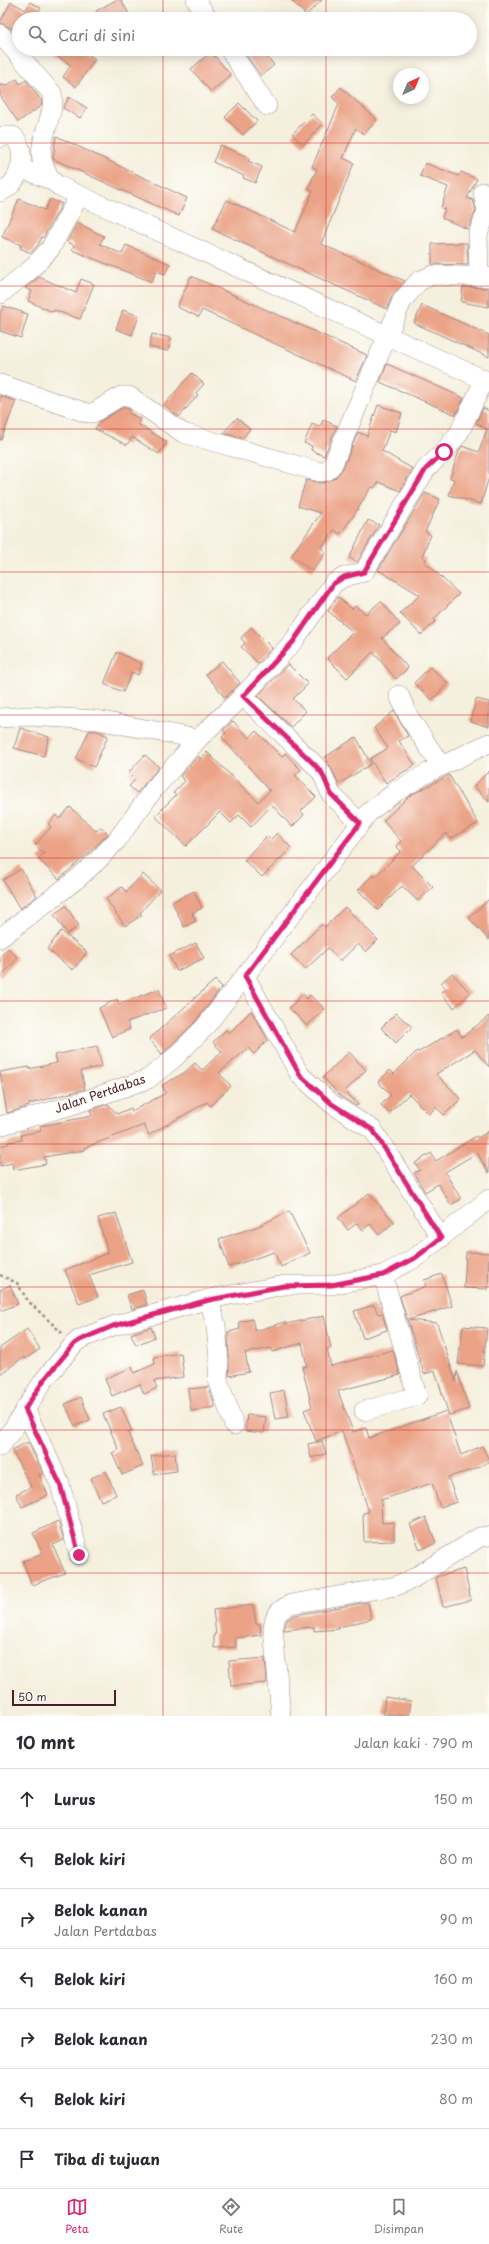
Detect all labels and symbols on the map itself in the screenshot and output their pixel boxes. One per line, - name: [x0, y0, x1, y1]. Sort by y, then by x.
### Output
- north arrow: [393, 68, 429, 104]
- route start: [435, 443, 453, 461]
- street label: Jalan Pertdabas: [52, 1069, 148, 1117]
- route end: [70, 1546, 88, 1564]
- scale bar: [12, 1688, 116, 1707]

